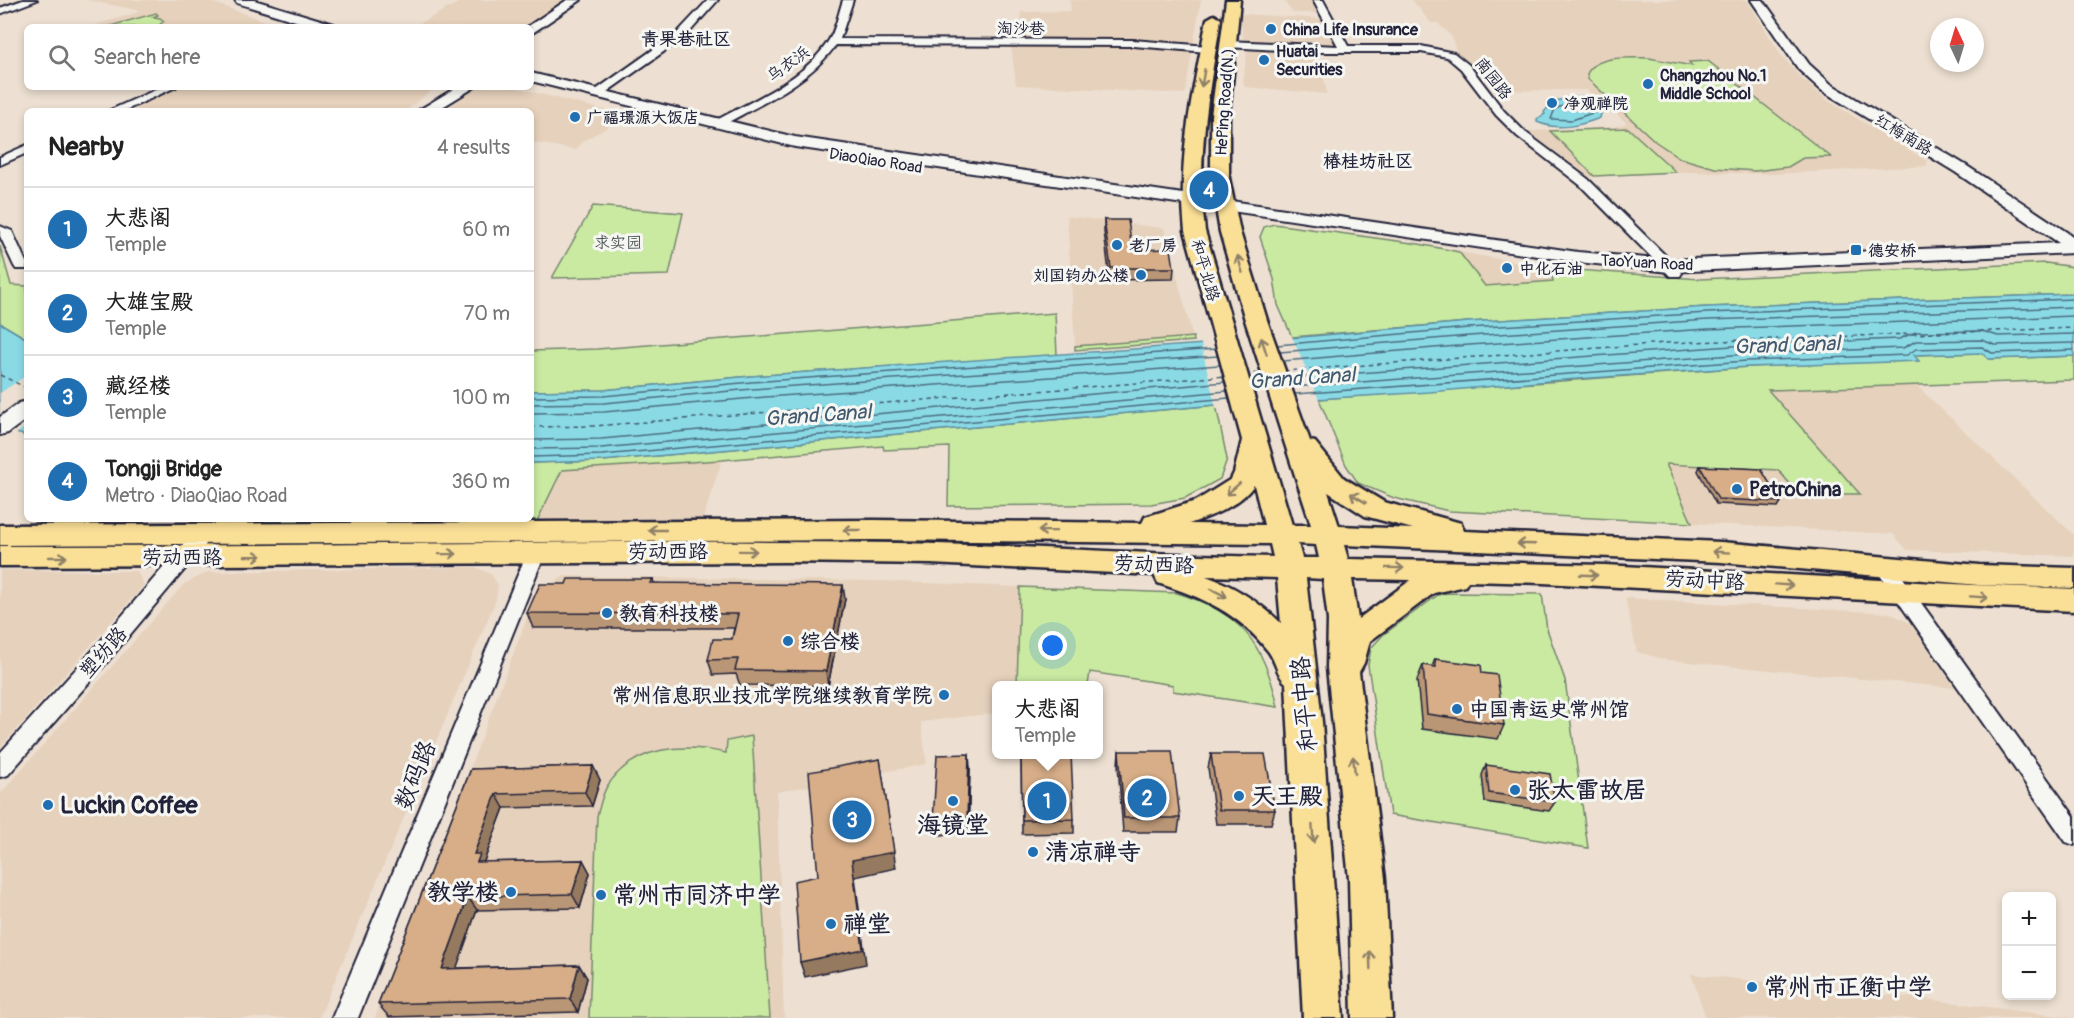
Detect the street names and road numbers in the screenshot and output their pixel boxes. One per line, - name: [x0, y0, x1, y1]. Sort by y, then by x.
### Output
- street label: 淘沙巷: [997, 19, 1045, 39]
- street label: 乌衣浜: [763, 42, 814, 86]
- street label: HePing Road(N.): [1211, 48, 1239, 156]
- street label: 南园路: [1471, 54, 1516, 104]
- street label: 红梅南路: [1871, 110, 1936, 160]
- street label: DiaoQiao Road: [828, 144, 924, 178]
- street label: 和平北路: [1187, 237, 1223, 304]
- street label: TaoYuan Road: [1600, 251, 1694, 275]
- street label: 劳动西路: [628, 539, 709, 564]
- street label: 劳动西路: [142, 545, 223, 570]
- street label: 劳动西路: [1114, 551, 1195, 578]
- street label: 劳动中路: [1664, 566, 1747, 595]
- street label: 塑纺路: [74, 621, 133, 683]
- street label: 和平中路: [1286, 655, 1323, 753]
- street label: 数码路: [389, 736, 442, 814]

